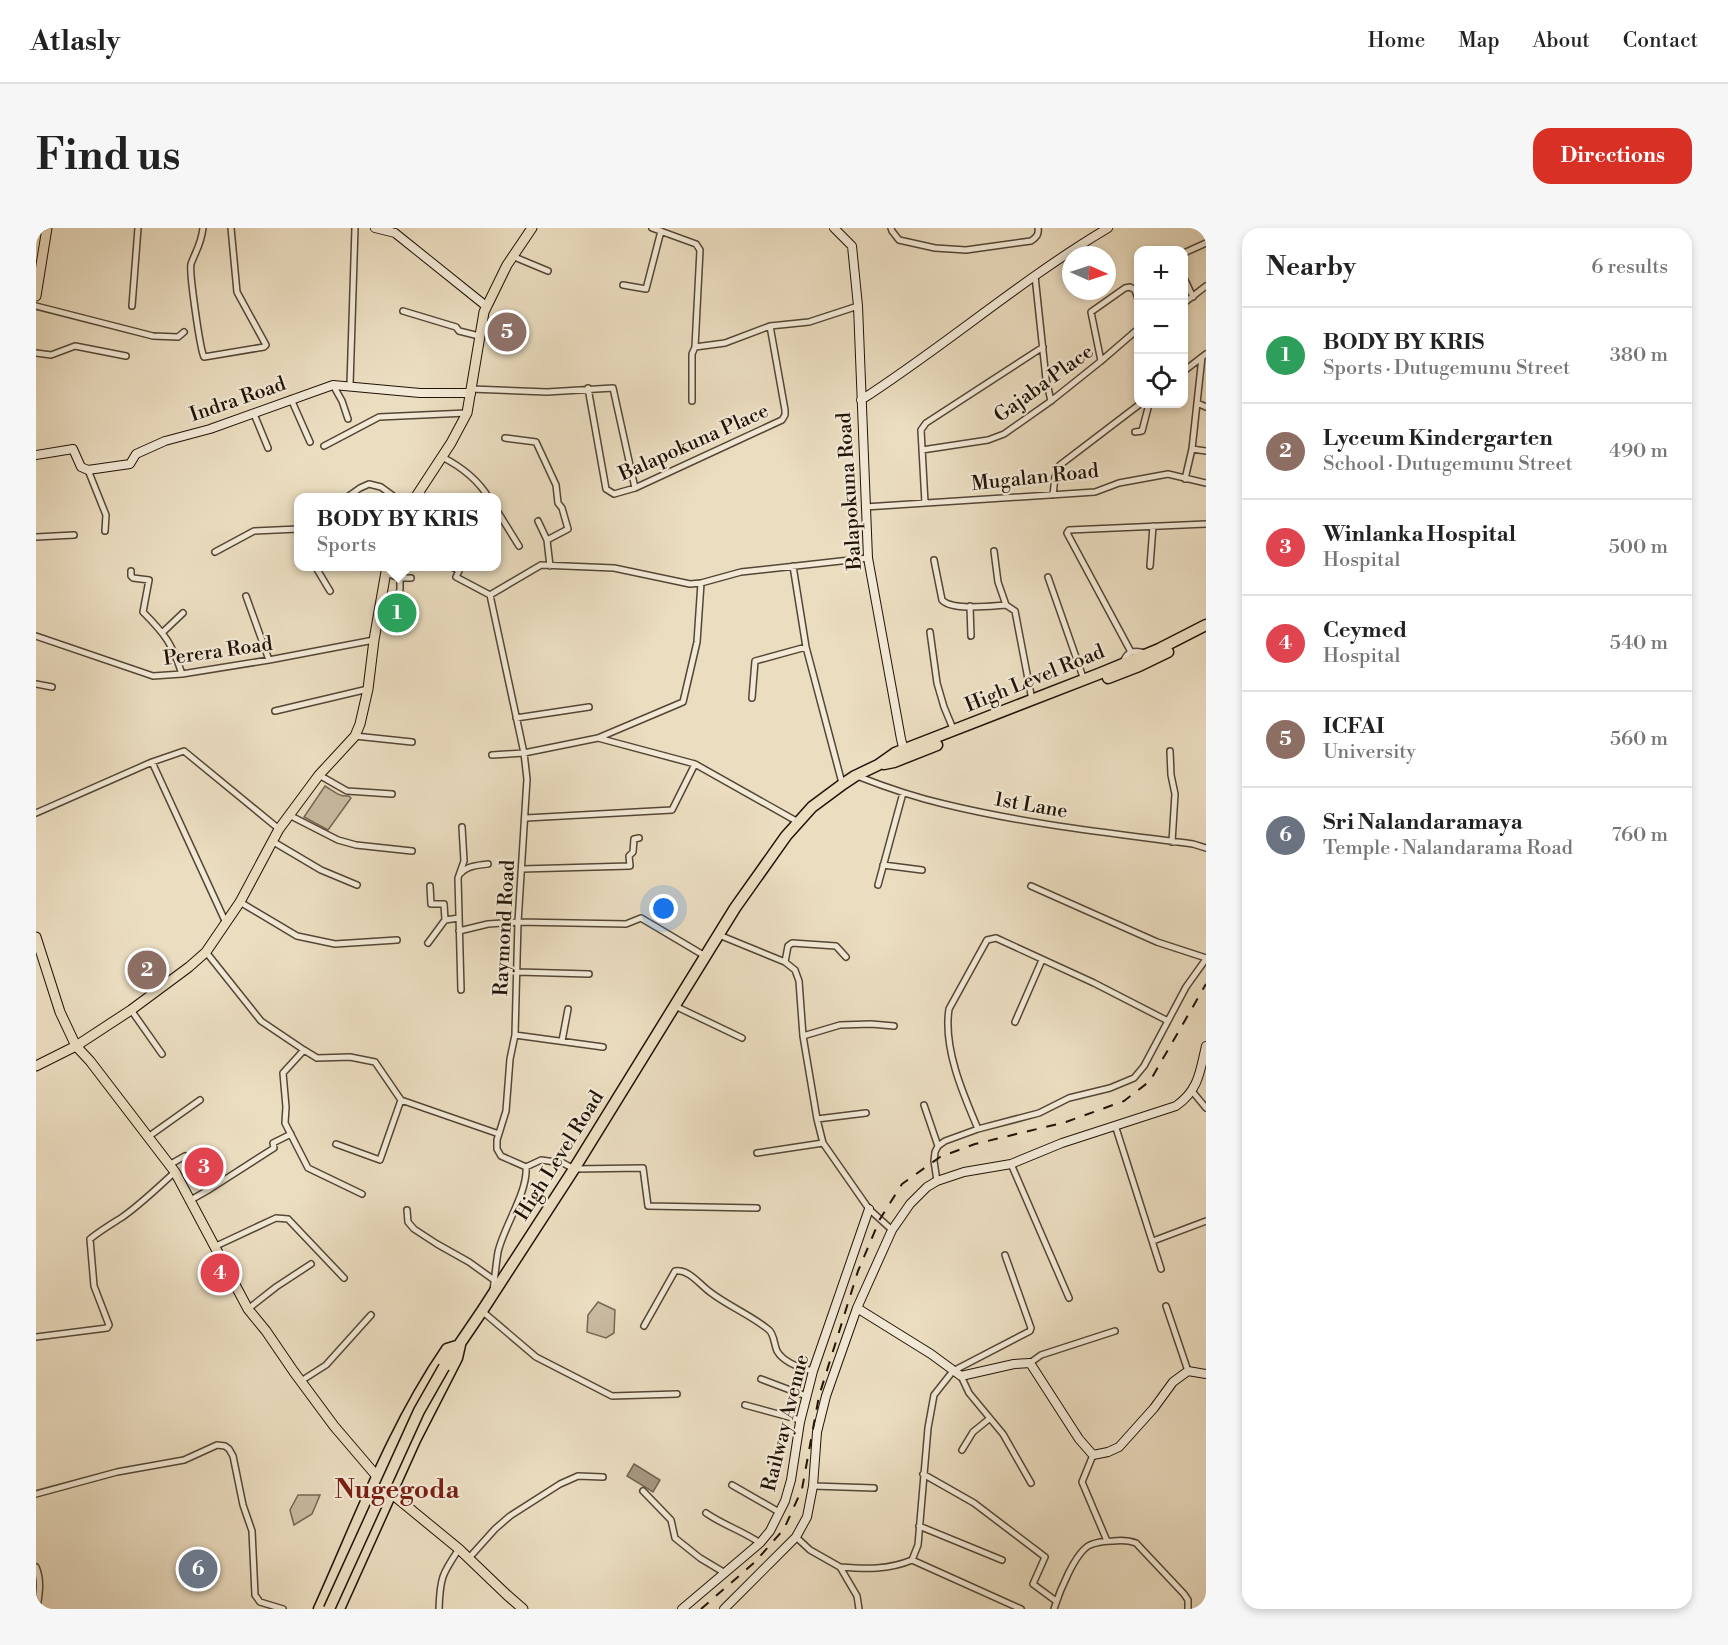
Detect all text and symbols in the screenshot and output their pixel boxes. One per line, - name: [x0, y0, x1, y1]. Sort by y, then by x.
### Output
- text: Atlasly: [30, 24, 120, 59]
- text: Home: [1368, 28, 1425, 54]
- text: Map: [1458, 28, 1500, 54]
- text: About: [1533, 28, 1590, 54]
- text: Contact: [1623, 28, 1698, 54]
- button: Directions: [1533, 128, 1692, 184]
- text: Find us: [36, 130, 180, 183]
- north arrow: [1062, 246, 1116, 300]
- map controls: [1134, 246, 1188, 408]
- button: +: [1134, 246, 1188, 300]
- text: Nearby: [1266, 251, 1356, 283]
- text: 6 results: [1591, 255, 1668, 280]
- button: −: [1134, 300, 1188, 354]
- pin: 5: [488, 310, 526, 354]
- text: BODY BY KRIS: [1323, 329, 1484, 356]
- street label: Gajaba Place: [989, 340, 1099, 428]
- text: 1: [1281, 343, 1290, 368]
- text: 380 m: [1610, 343, 1668, 368]
- button: locate: [1134, 354, 1188, 408]
- text: Sports · Dutugemunu Street: [1323, 356, 1570, 381]
- street label: Indra Road: [187, 372, 290, 428]
- street label: Balapokuna Place: [614, 399, 773, 488]
- street label: Balapokuna Road: [832, 411, 868, 572]
- text: Lyceum Kindergarten: [1323, 425, 1553, 452]
- text: 2: [1279, 439, 1292, 464]
- text: 490 m: [1609, 439, 1668, 464]
- text: School · Dutugemunu Street: [1323, 452, 1573, 477]
- street label: Mugalan Road: [970, 459, 1101, 497]
- popup: [294, 493, 501, 571]
- text: BODY BY KRIS: [317, 506, 478, 533]
- text: Winlanka Hospital: [1323, 521, 1516, 548]
- text: Sports: [317, 533, 376, 558]
- text: 3: [1279, 535, 1292, 560]
- text: 500 m: [1609, 535, 1668, 560]
- text: Hospital: [1323, 548, 1400, 573]
- pin: 1: [378, 590, 416, 636]
- text: Ceymed: [1323, 617, 1407, 644]
- text: 4: [1279, 631, 1292, 656]
- text: 540 m: [1610, 631, 1668, 656]
- street label: Perera Road: [162, 632, 275, 672]
- street label: High Level Road: [961, 639, 1109, 718]
- text: Hospital: [1323, 644, 1400, 669]
- text: ICFAI: [1323, 713, 1385, 740]
- text: 5: [1279, 727, 1292, 752]
- text: 560 m: [1610, 727, 1668, 752]
- text: University: [1323, 740, 1416, 765]
- street label: 1st Lane: [992, 787, 1070, 825]
- text: Sri Nalandaramaya: [1323, 809, 1523, 836]
- text: 6: [1279, 823, 1292, 848]
- text: 760 m: [1612, 823, 1668, 848]
- text: Temple · Nalandarama Road: [1323, 836, 1573, 861]
- street label: Raymond Road: [489, 859, 521, 997]
- your location: [649, 894, 678, 923]
- pin: 2: [128, 948, 166, 992]
- street label: High Level Road: [510, 1086, 610, 1226]
- pin: 3: [184, 1144, 224, 1190]
- pin: 4: [200, 1250, 240, 1296]
- street label: Railway Avenue: [757, 1352, 815, 1494]
- district label: Nugegoda: [334, 1474, 461, 1506]
- pin: 6: [178, 1546, 218, 1592]

